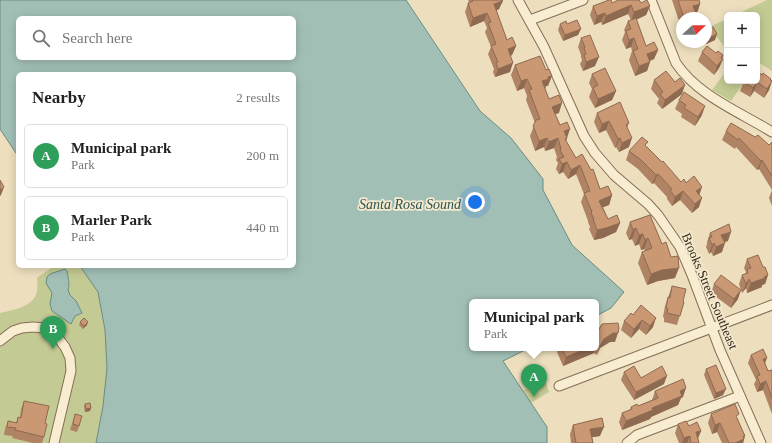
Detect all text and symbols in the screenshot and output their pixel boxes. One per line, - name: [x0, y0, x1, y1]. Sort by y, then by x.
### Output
- north arrow: [676, 12, 712, 48]
- map controls: [724, 12, 760, 84]
- button: +: [724, 12, 760, 48]
- search box: [16, 16, 296, 60]
- icon: search: [30, 27, 52, 49]
- text: Search here: [62, 30, 132, 46]
- button: −: [724, 48, 760, 84]
- text: Nearby: [32, 88, 86, 107]
- text: 2 results: [236, 90, 280, 105]
- text: Municipal park: [71, 140, 171, 156]
- text: A: [41, 148, 51, 163]
- text: 200 m: [246, 148, 279, 163]
- text: Park: [71, 157, 95, 172]
- your location: [465, 192, 485, 212]
- water label: Santa Rosa Sound: [359, 197, 462, 212]
- text: Marler Park: [71, 212, 152, 228]
- text: B: [42, 220, 50, 235]
- text: 440 m: [246, 220, 279, 235]
- text: Park: [71, 229, 95, 244]
- street label: Brooks Street Southeast: [679, 231, 741, 352]
- popup: [469, 299, 599, 351]
- text: Municipal park: [484, 309, 584, 325]
- pin: B: [40, 316, 66, 349]
- text: Park: [484, 326, 508, 341]
- pin: A: [521, 364, 547, 397]

